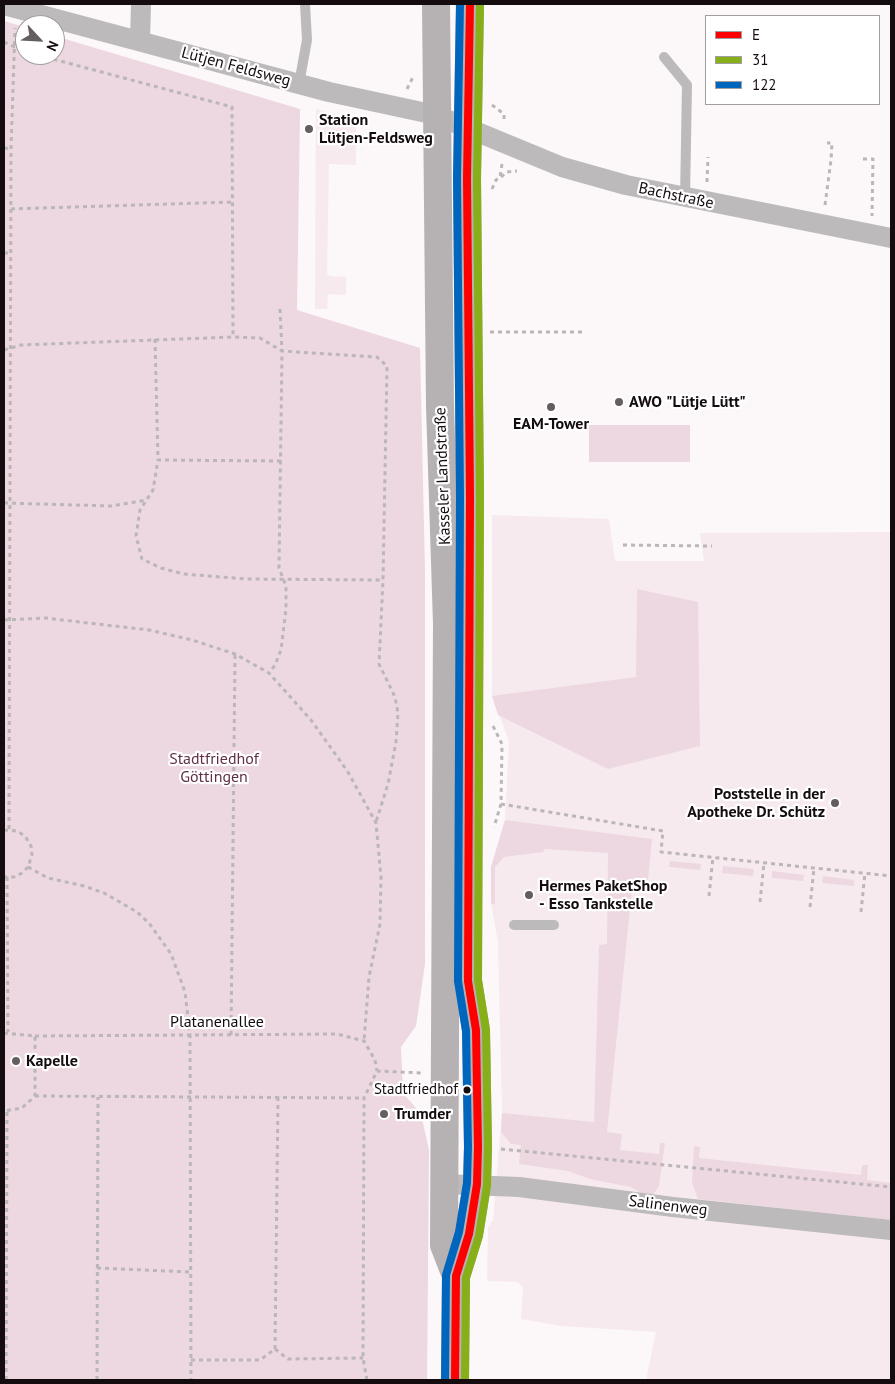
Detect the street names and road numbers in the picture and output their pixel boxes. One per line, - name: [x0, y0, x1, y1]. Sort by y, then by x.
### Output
- street label: Lütjen Feldsweg: [179, 43, 293, 91]
- street label: Bachstraße: [637, 179, 715, 213]
- street label: Kasseler Landstraße: [431, 407, 455, 545]
- street label: Platanenallee: [170, 1012, 264, 1032]
- street label: Salinenweg: [628, 1192, 708, 1220]

